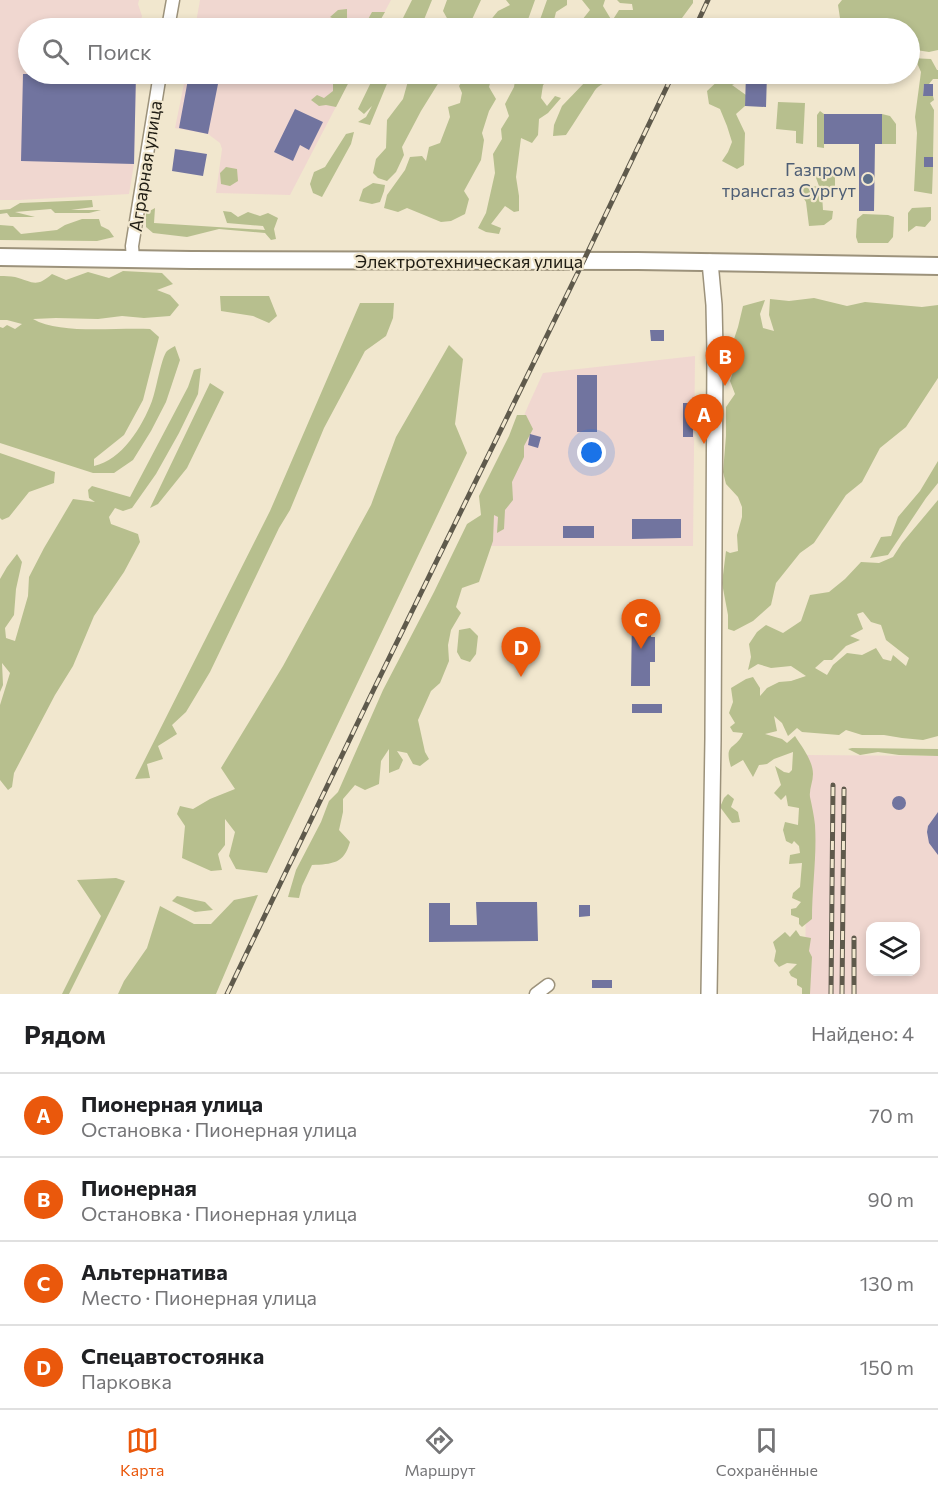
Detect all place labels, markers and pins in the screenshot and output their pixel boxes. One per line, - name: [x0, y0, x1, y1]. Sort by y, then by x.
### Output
- place label: Газпром трансгаз Сургут: [722, 158, 857, 201]
- marker: Газпром трансгаз Сургут: [861, 172, 875, 186]
- pin: B: [706, 336, 744, 386]
- pin: A: [684, 394, 724, 444]
- pin: C: [622, 600, 660, 649]
- pin: D: [502, 628, 540, 677]

